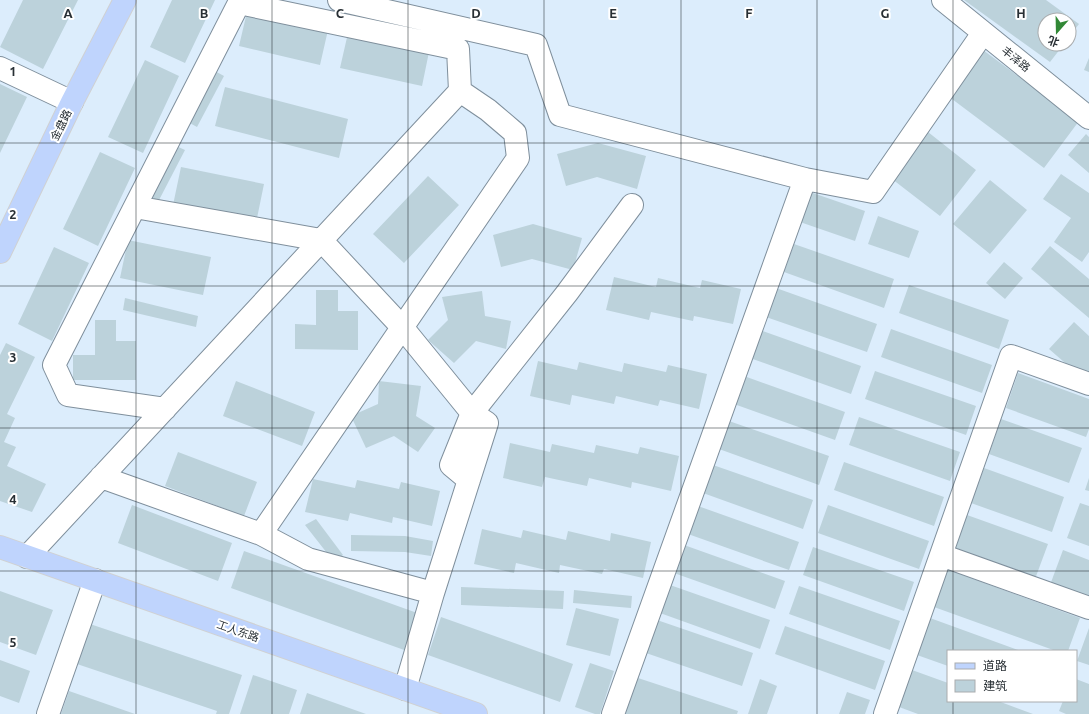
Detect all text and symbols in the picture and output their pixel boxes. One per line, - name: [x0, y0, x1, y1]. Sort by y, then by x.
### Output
- text: A: [63, 6, 73, 20]
- text: B: [200, 6, 209, 20]
- text: C: [336, 6, 345, 20]
- text: D: [471, 6, 481, 20]
- text: E: [609, 6, 617, 20]
- text: F: [745, 6, 753, 20]
- text: G: [881, 6, 890, 20]
- text: H: [1016, 6, 1026, 20]
- north arrow: [1037, 12, 1077, 52]
- text: 北: [1046, 34, 1061, 49]
- street label: 丰泽路: [999, 44, 1033, 74]
- text: 1: [9, 64, 17, 78]
- street label: 金盘路: [48, 108, 74, 142]
- text: 2: [9, 207, 17, 221]
- text: 3: [9, 350, 17, 364]
- text: 4: [9, 492, 17, 506]
- street label: 工人东路: [215, 618, 261, 644]
- text: 5: [9, 635, 17, 649]
- legend: [947, 650, 1077, 702]
- text: 道路: [983, 659, 1007, 672]
- text: 建筑: [983, 679, 1007, 692]

